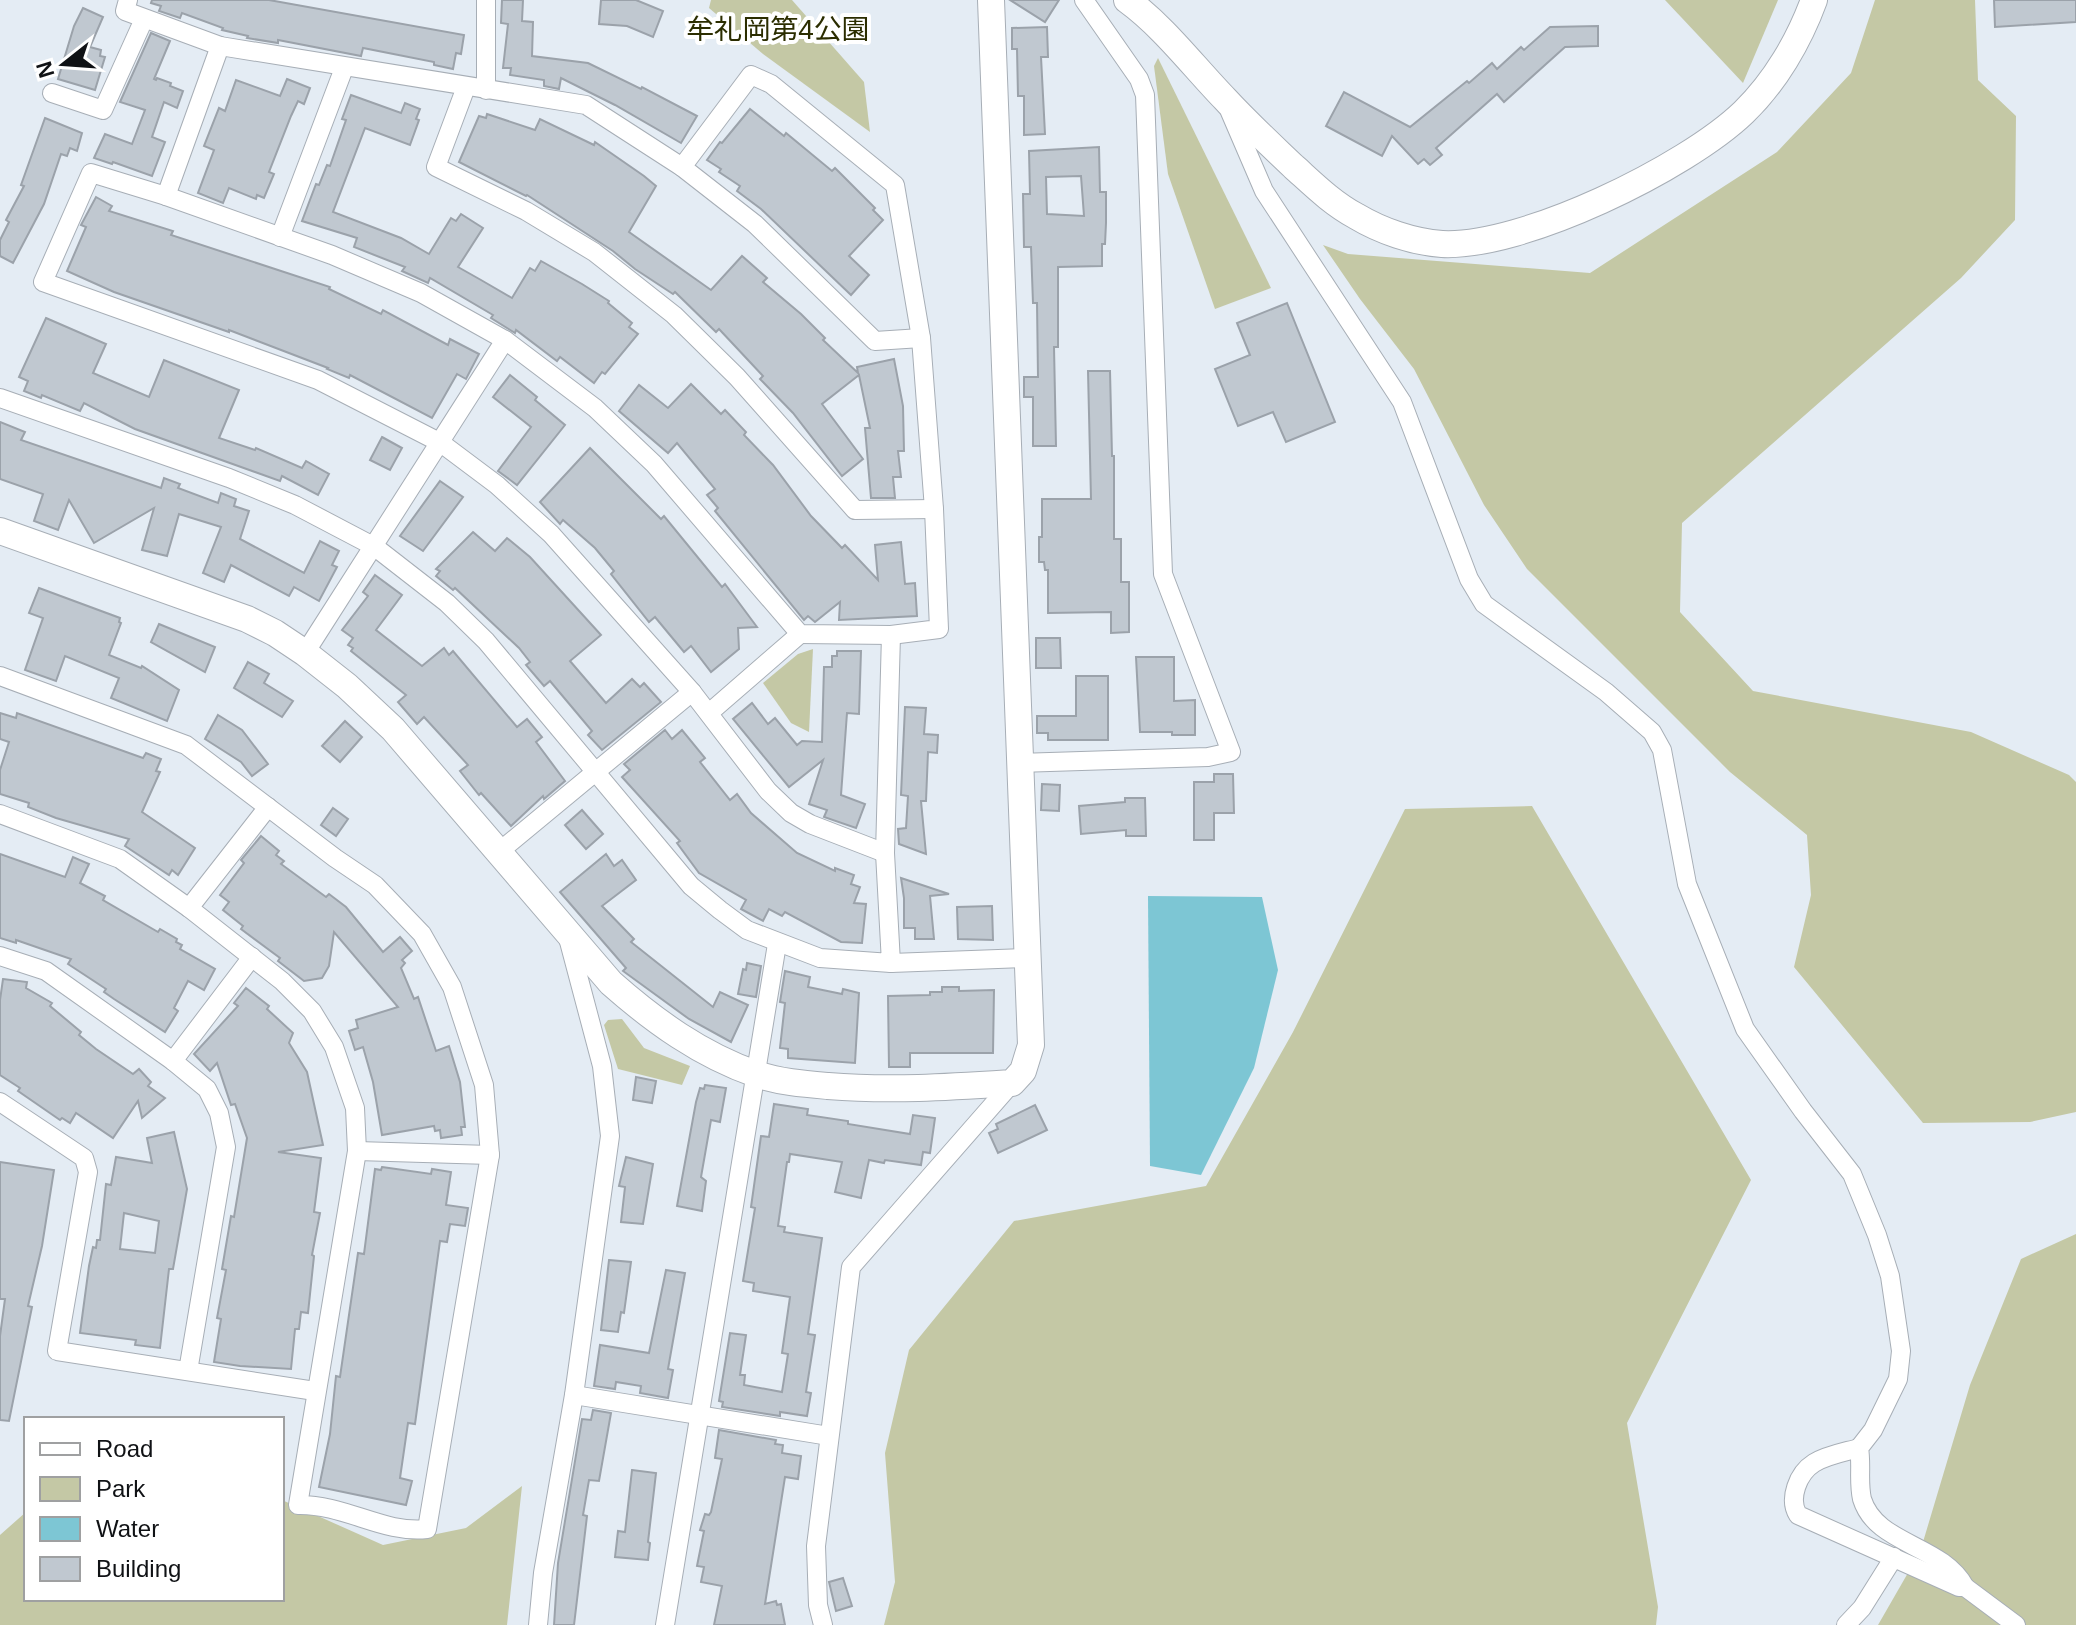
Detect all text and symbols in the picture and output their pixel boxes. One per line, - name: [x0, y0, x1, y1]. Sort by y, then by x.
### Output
- park label: 牟礼岡第4公園: [686, 14, 870, 45]
- north arrow: [24, 24, 104, 104]
- text: N: [31, 58, 60, 81]
- legend: [24, 1417, 284, 1601]
- text: Road: [96, 1435, 153, 1462]
- text: Park: [96, 1475, 146, 1502]
- text: Water: [96, 1515, 159, 1542]
- text: Building: [96, 1555, 181, 1582]

